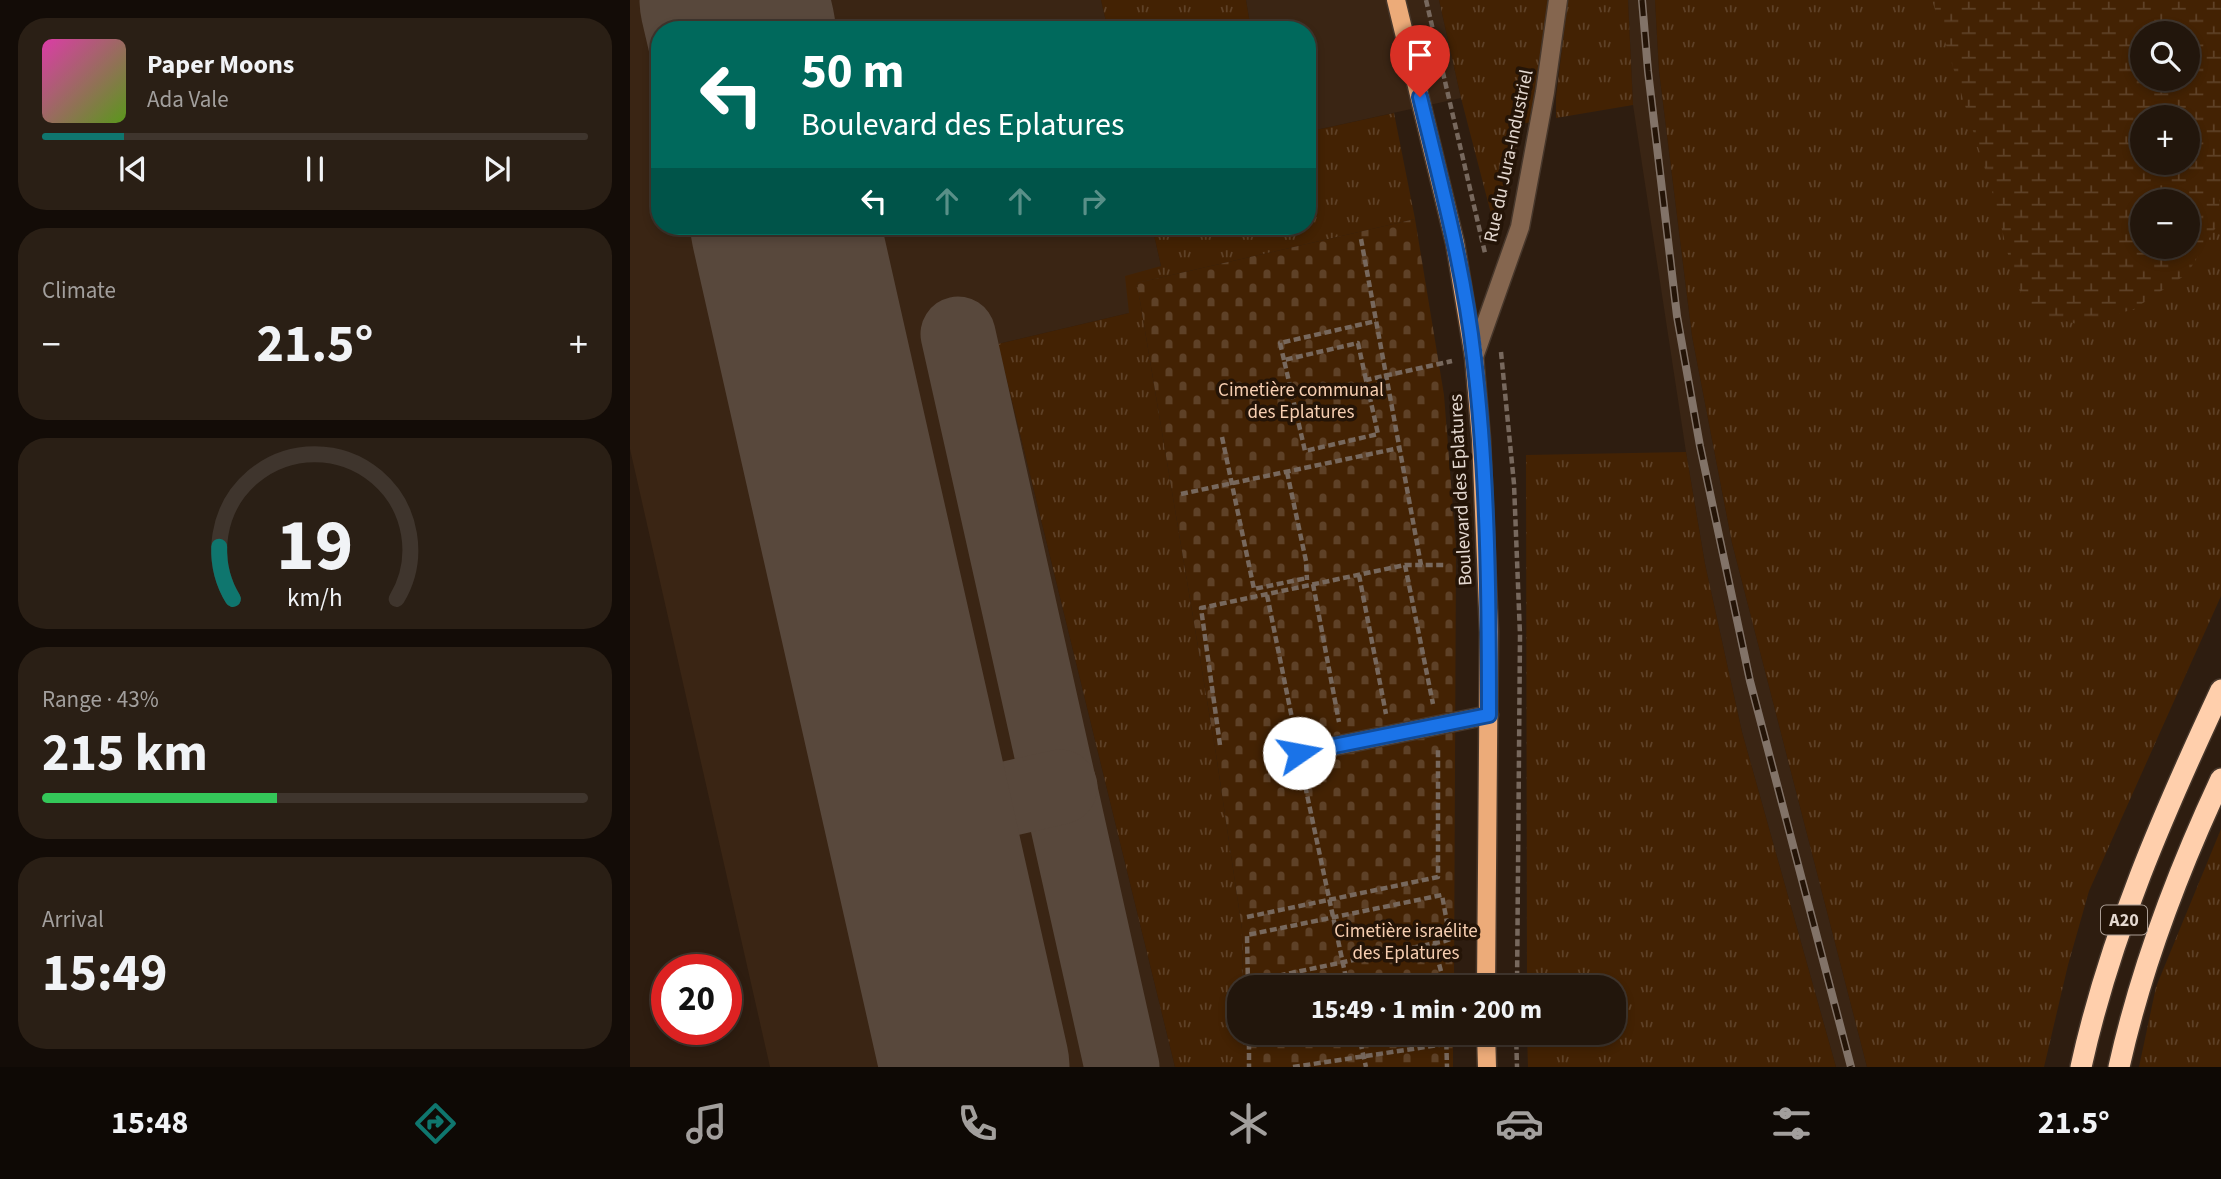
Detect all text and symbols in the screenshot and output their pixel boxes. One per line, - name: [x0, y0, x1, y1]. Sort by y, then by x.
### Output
- map controls: [2130, 21, 2200, 259]
- button: search: [2130, 21, 2200, 91]
- pin: [1390, 25, 1450, 97]
- icon: arrive: [1401, 36, 1439, 74]
- text: 50 m: [801, 37, 905, 107]
- text: Paper Moons: [147, 46, 294, 83]
- icon: left: [686, 49, 777, 140]
- street label: Rue du Jura-Industriel: [1478, 67, 1541, 245]
- text: Ada Vale: [147, 83, 229, 116]
- text: Boulevard des Eplatures: [801, 102, 1124, 148]
- button: +: [2130, 105, 2200, 175]
- icon: previous: [114, 150, 152, 188]
- icon: pause: [296, 150, 334, 188]
- icon: next: [478, 150, 516, 188]
- icon: left: [855, 182, 893, 220]
- icon: ahead: [928, 182, 966, 220]
- icon: ahead: [1001, 182, 1039, 220]
- icon: right: [1074, 182, 1112, 220]
- button: −: [2130, 189, 2200, 259]
- text: Climate: [42, 274, 116, 307]
- text: 21.5°: [257, 308, 373, 382]
- text: −: [42, 318, 61, 372]
- text: +: [569, 318, 588, 372]
- park label: Cimetière communal des Eplatures: [1218, 377, 1384, 426]
- street label: Boulevard des Eplatures: [1442, 393, 1480, 587]
- text: 19: [277, 495, 353, 599]
- text: km/h: [287, 580, 343, 616]
- text: Range · 43%: [42, 683, 159, 716]
- position arrow: [1262, 716, 1336, 790]
- text: 215 km: [42, 717, 208, 791]
- text: Arrival: [42, 903, 104, 936]
- road number: A20: [2101, 905, 2147, 934]
- park label: Cimetière israélite des Eplatures: [1334, 918, 1478, 967]
- text: 15:49: [42, 937, 167, 1011]
- speed limit sign: 20: [651, 954, 742, 1045]
- text: 15:49 · 1 min · 200 m: [1311, 991, 1542, 1028]
- icon: directions: [411, 1099, 460, 1148]
- icon: music: [682, 1099, 731, 1148]
- icon: phone: [953, 1099, 1002, 1148]
- icon: climate: [1224, 1099, 1273, 1148]
- icon: car: [1495, 1099, 1544, 1148]
- icon: filters: [1767, 1099, 1816, 1148]
- text: 15:48: [111, 1100, 188, 1146]
- text: 21.5°: [2038, 1100, 2110, 1146]

